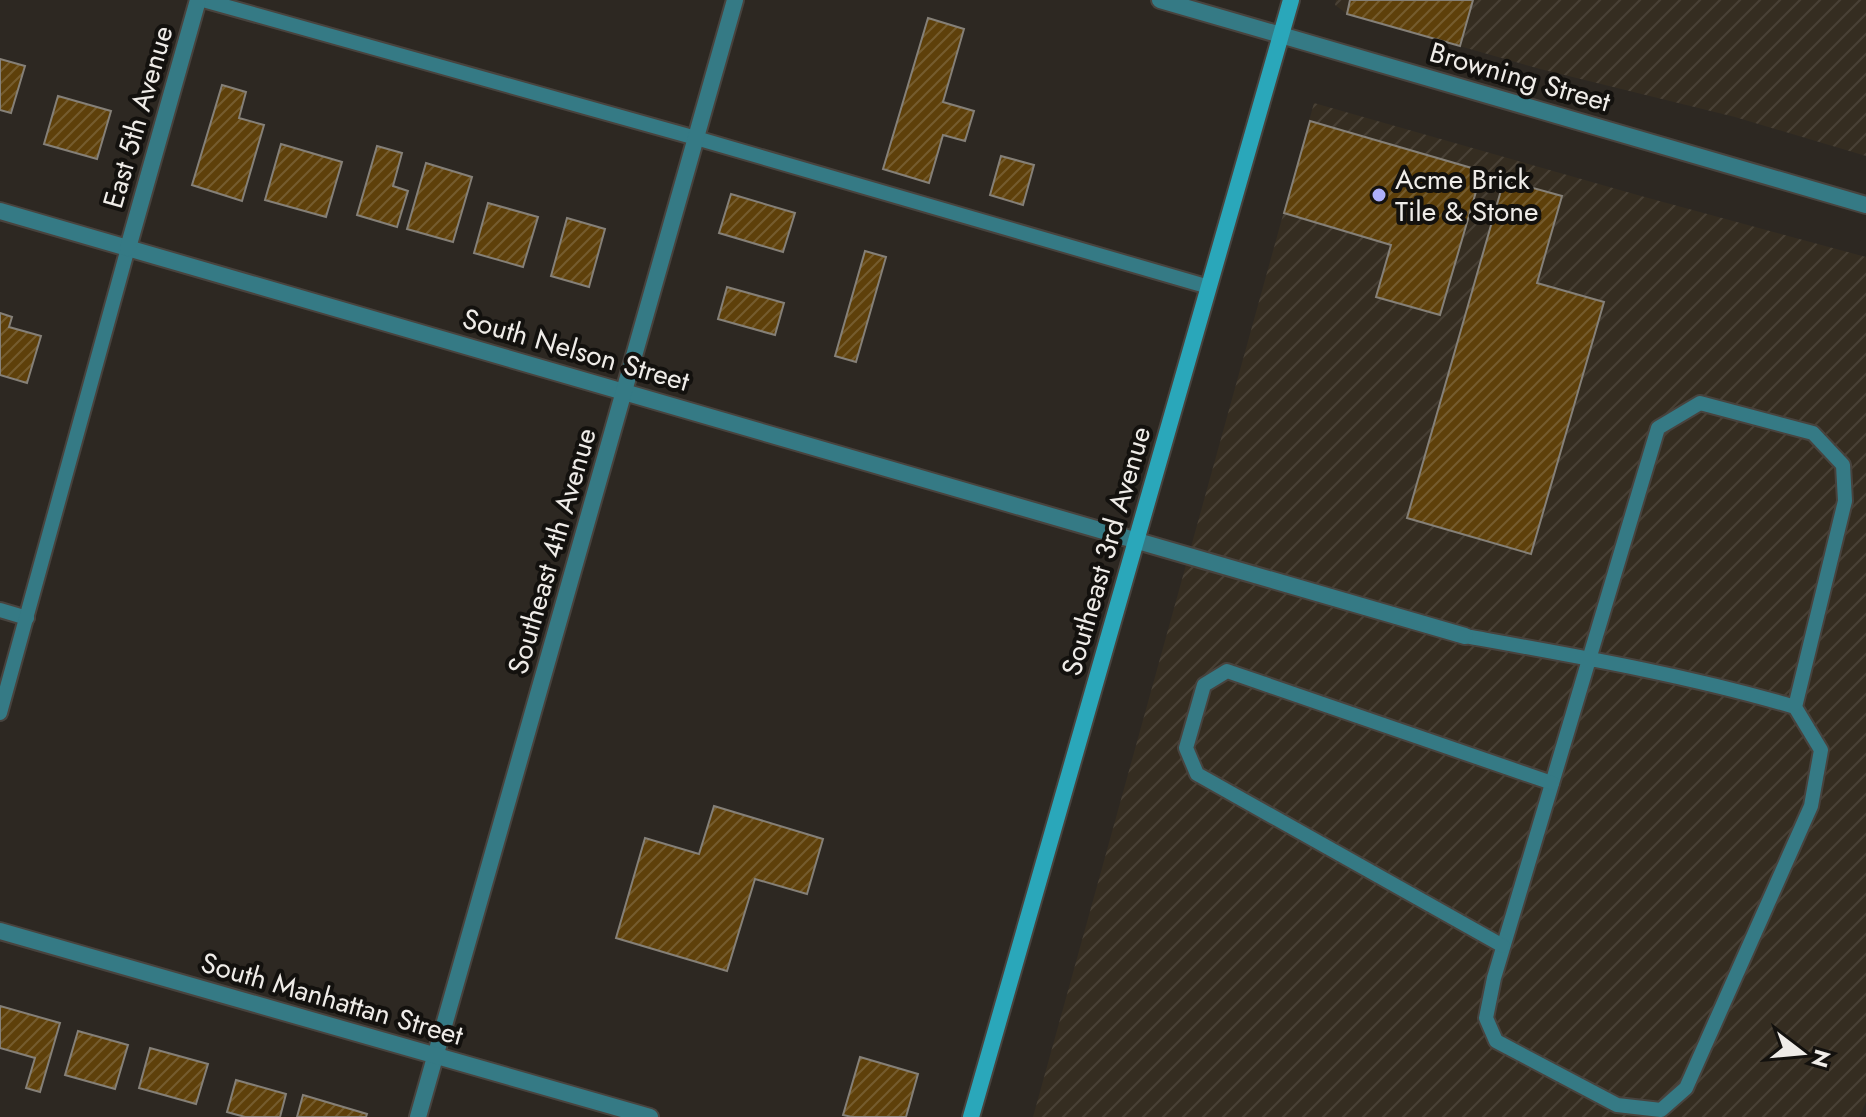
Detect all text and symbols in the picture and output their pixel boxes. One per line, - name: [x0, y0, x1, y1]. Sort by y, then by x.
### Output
- street label: East 5th Avenue: [92, 21, 184, 213]
- street label: Browning Street: [1425, 32, 1616, 122]
- place label: Acme Brick Tile & Stone: [1395, 159, 1538, 232]
- marker: Acme Brick Tile & Stone: [1370, 186, 1388, 204]
- street label: South Nelson Street: [458, 298, 694, 402]
- street label: Southeast 3rd Avenue: [1051, 422, 1161, 680]
- street label: Southeast 4th Avenue: [497, 423, 607, 679]
- street label: South Manhattan Street: [196, 942, 468, 1056]
- north arrow: [1762, 1013, 1842, 1093]
- text: N: [1803, 1046, 1839, 1071]

